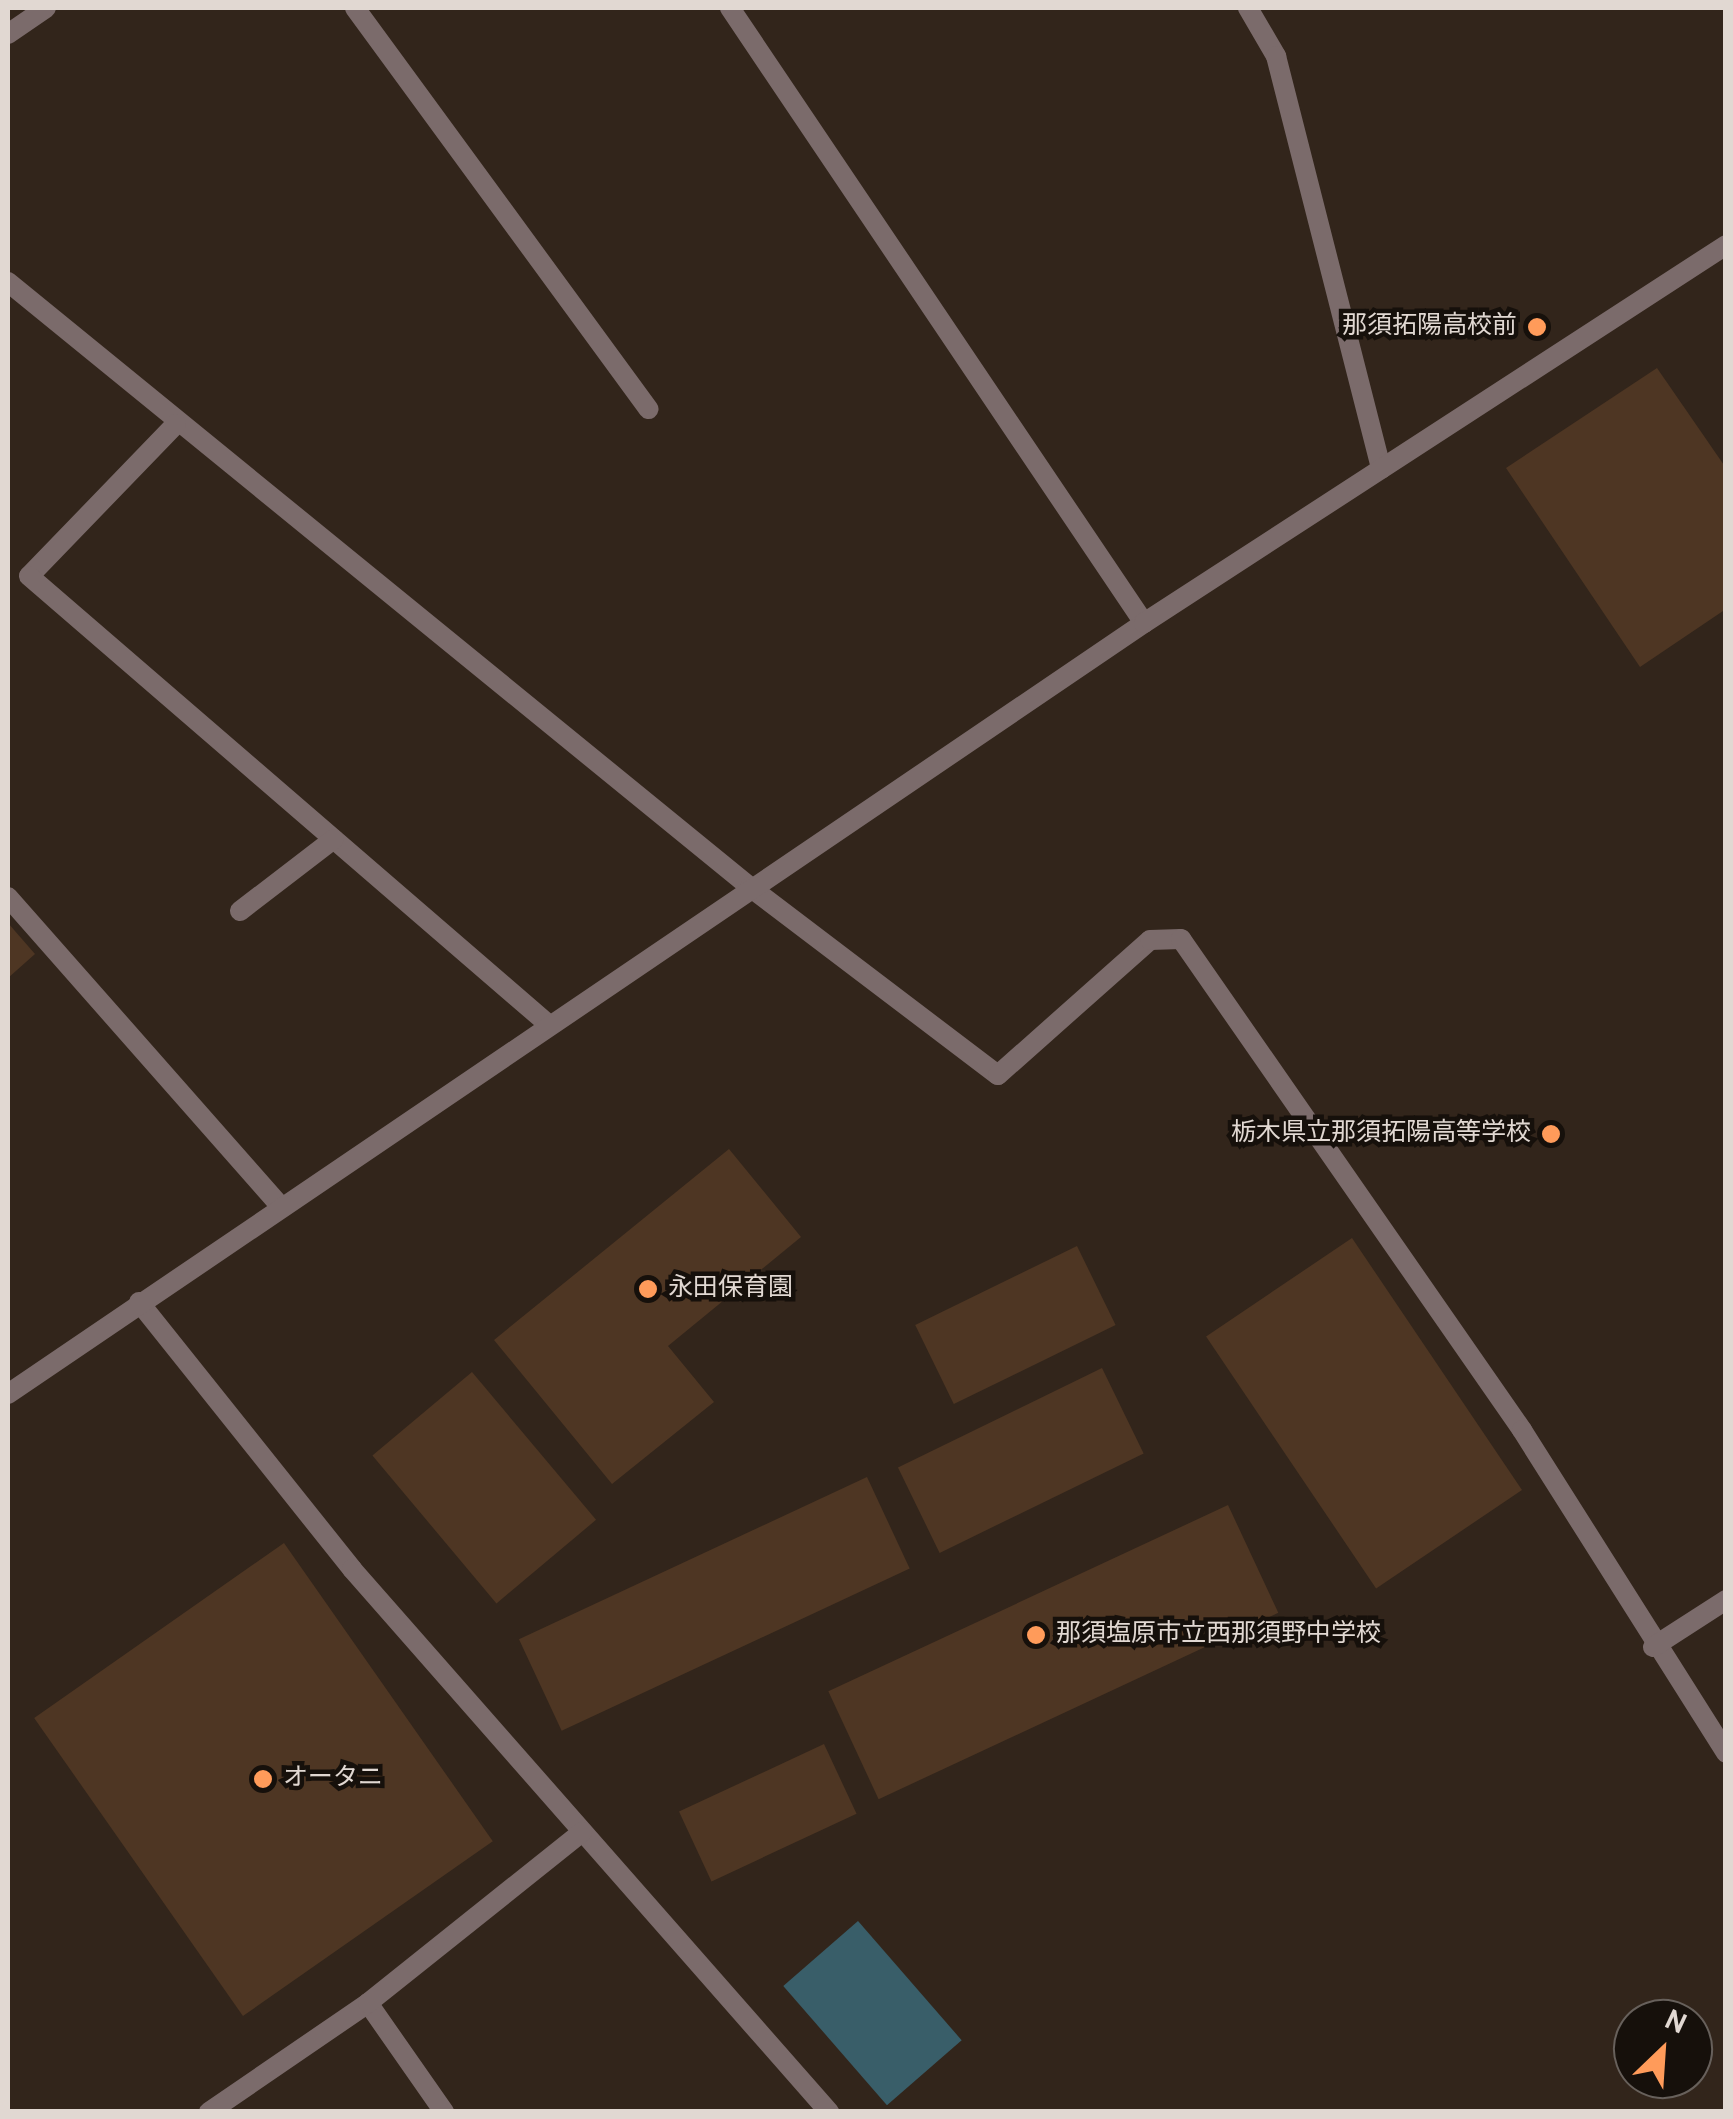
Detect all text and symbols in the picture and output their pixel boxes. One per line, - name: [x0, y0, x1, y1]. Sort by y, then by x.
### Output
- place label: 那須拓陽高校前: [1342, 312, 1517, 342]
- marker: 那須拓陽高校前: [1526, 316, 1548, 338]
- place label: 栃木県立那須拓陽高等学校: [1231, 1119, 1531, 1149]
- marker: 栃木県立那須拓陽高等学校: [1540, 1123, 1562, 1145]
- place label: 永田保育園: [668, 1274, 793, 1304]
- marker: 永田保育園: [637, 1278, 659, 1300]
- place label: 那須塩原市立西那須野中学校: [1056, 1620, 1381, 1650]
- marker: 那須塩原市立西那須野中学校: [1025, 1624, 1047, 1646]
- place label: オータニ: [283, 1764, 383, 1794]
- marker: オータニ: [252, 1768, 274, 1790]
- north arrow: [1613, 1999, 1713, 2099]
- text: N: [1658, 2003, 1692, 2044]

